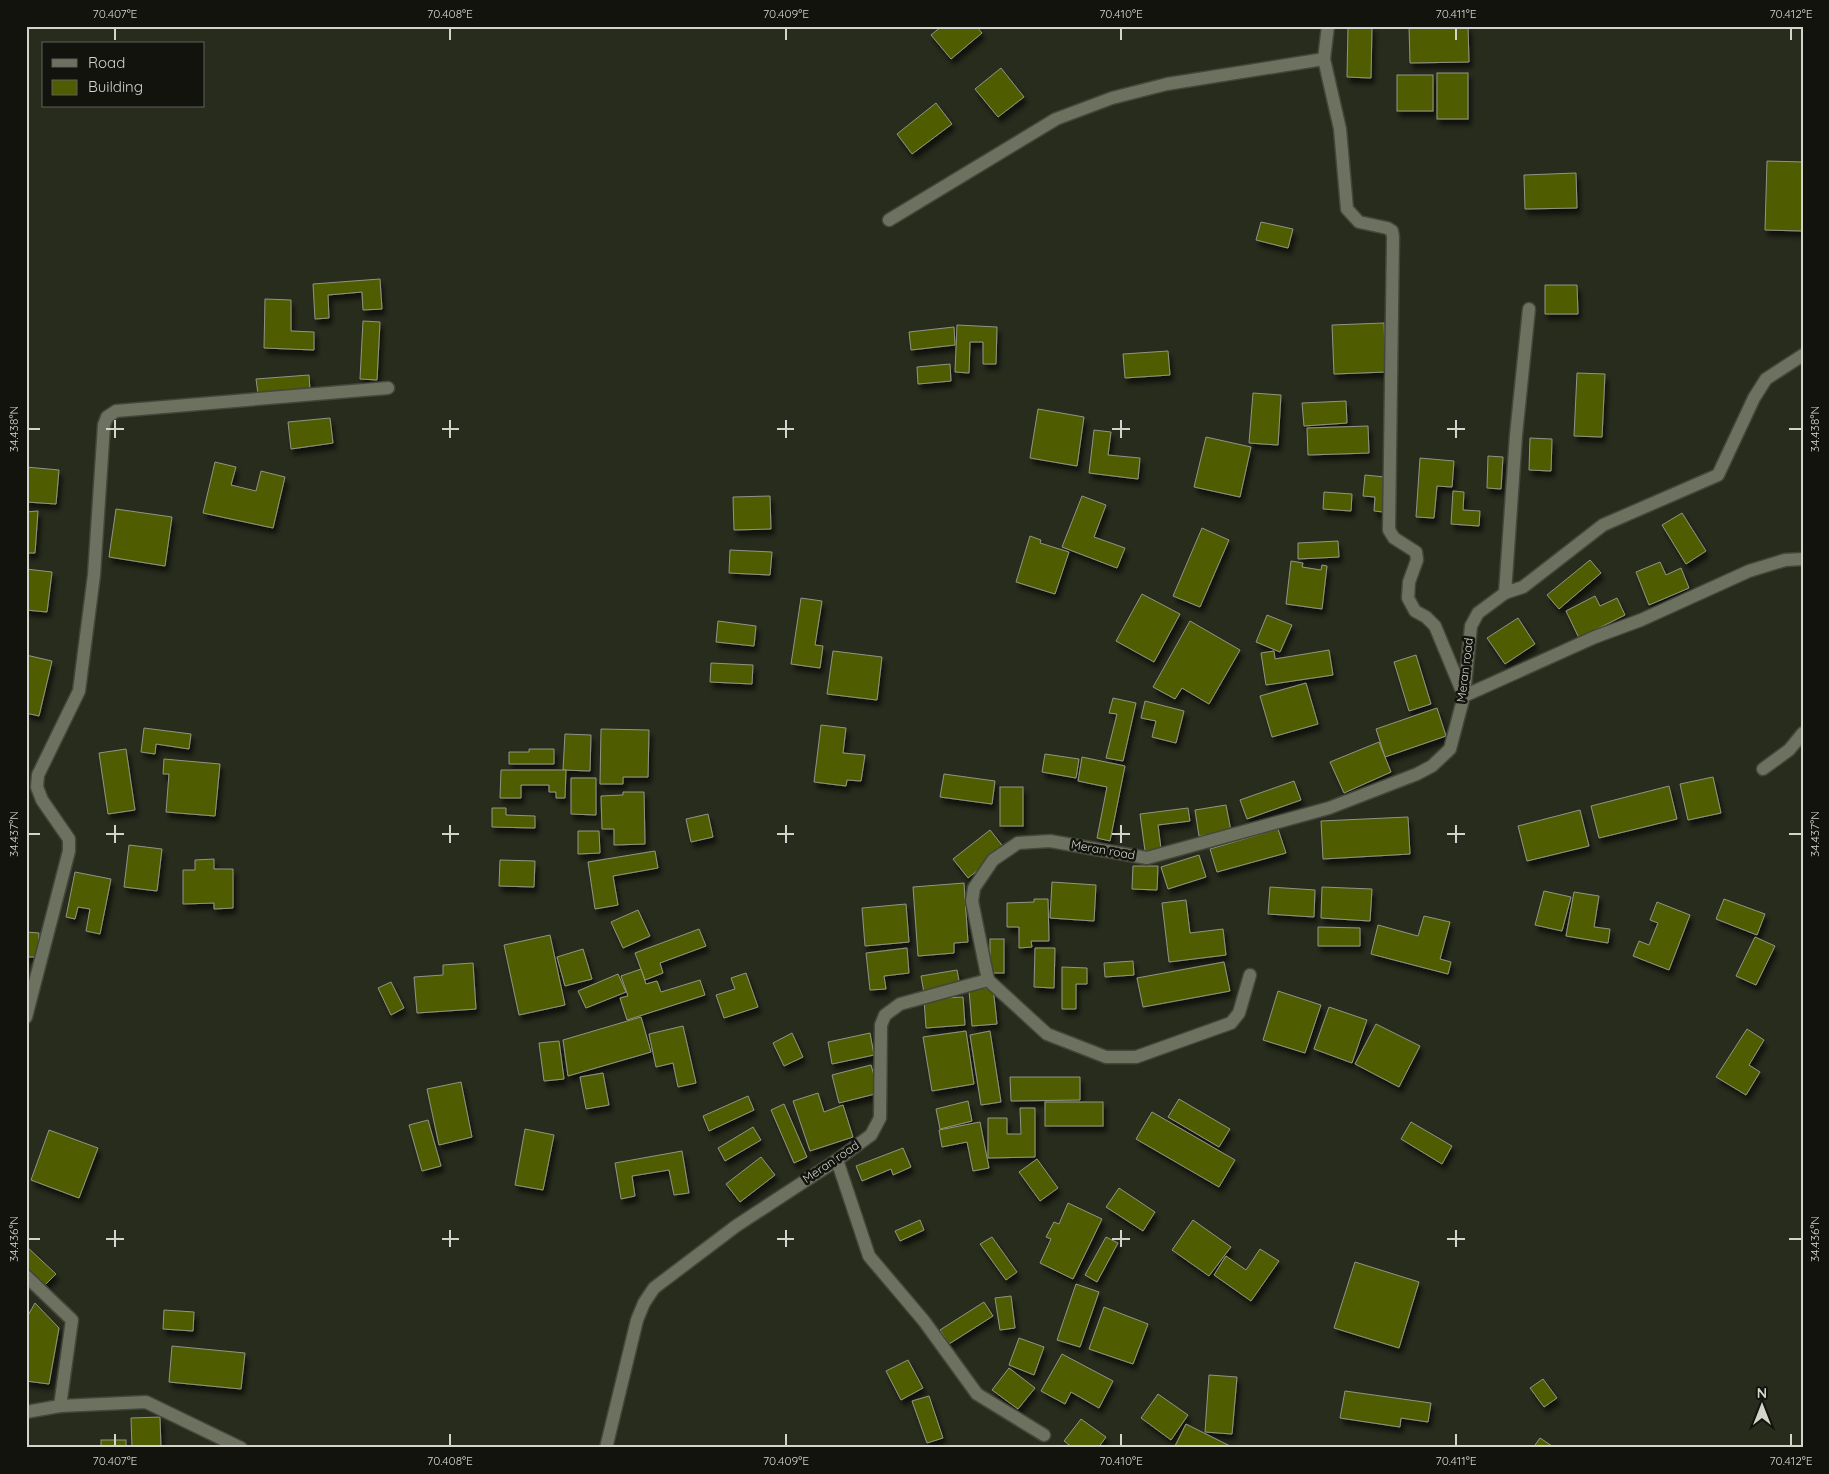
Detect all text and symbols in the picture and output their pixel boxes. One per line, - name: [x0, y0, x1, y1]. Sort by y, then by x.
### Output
- text: 70.407°E: [93, 6, 138, 21]
- text: 70.408°E: [427, 6, 473, 21]
- text: 70.409°E: [763, 6, 809, 21]
- text: 70.410°E: [1099, 6, 1143, 21]
- text: 70.411°E: [1435, 6, 1477, 21]
- text: 70.412°E: [1769, 6, 1813, 21]
- legend: [42, 42, 205, 108]
- text: Road: [88, 53, 125, 72]
- text: Building: [88, 77, 143, 96]
- text: 34.438°N: [6, 406, 21, 452]
- text: 34.438°N: [1807, 406, 1822, 452]
- street label: Meran road: [1453, 637, 1476, 703]
- text: 34.437°N: [6, 811, 21, 857]
- text: 34.437°N: [1807, 811, 1822, 857]
- street label: Meran road: [1070, 836, 1136, 863]
- street label: Meran road: [800, 1137, 862, 1186]
- text: 34.436°N: [6, 1216, 21, 1262]
- text: 34.436°N: [1807, 1216, 1822, 1262]
- north arrow: [1736, 1382, 1786, 1432]
- text: N: [1757, 1384, 1767, 1402]
- text: 70.407°E: [93, 1453, 138, 1468]
- text: 70.408°E: [427, 1453, 473, 1468]
- text: 70.409°E: [763, 1453, 809, 1468]
- text: 70.410°E: [1099, 1453, 1143, 1468]
- text: 70.411°E: [1435, 1453, 1477, 1468]
- text: 70.412°E: [1769, 1453, 1813, 1468]

